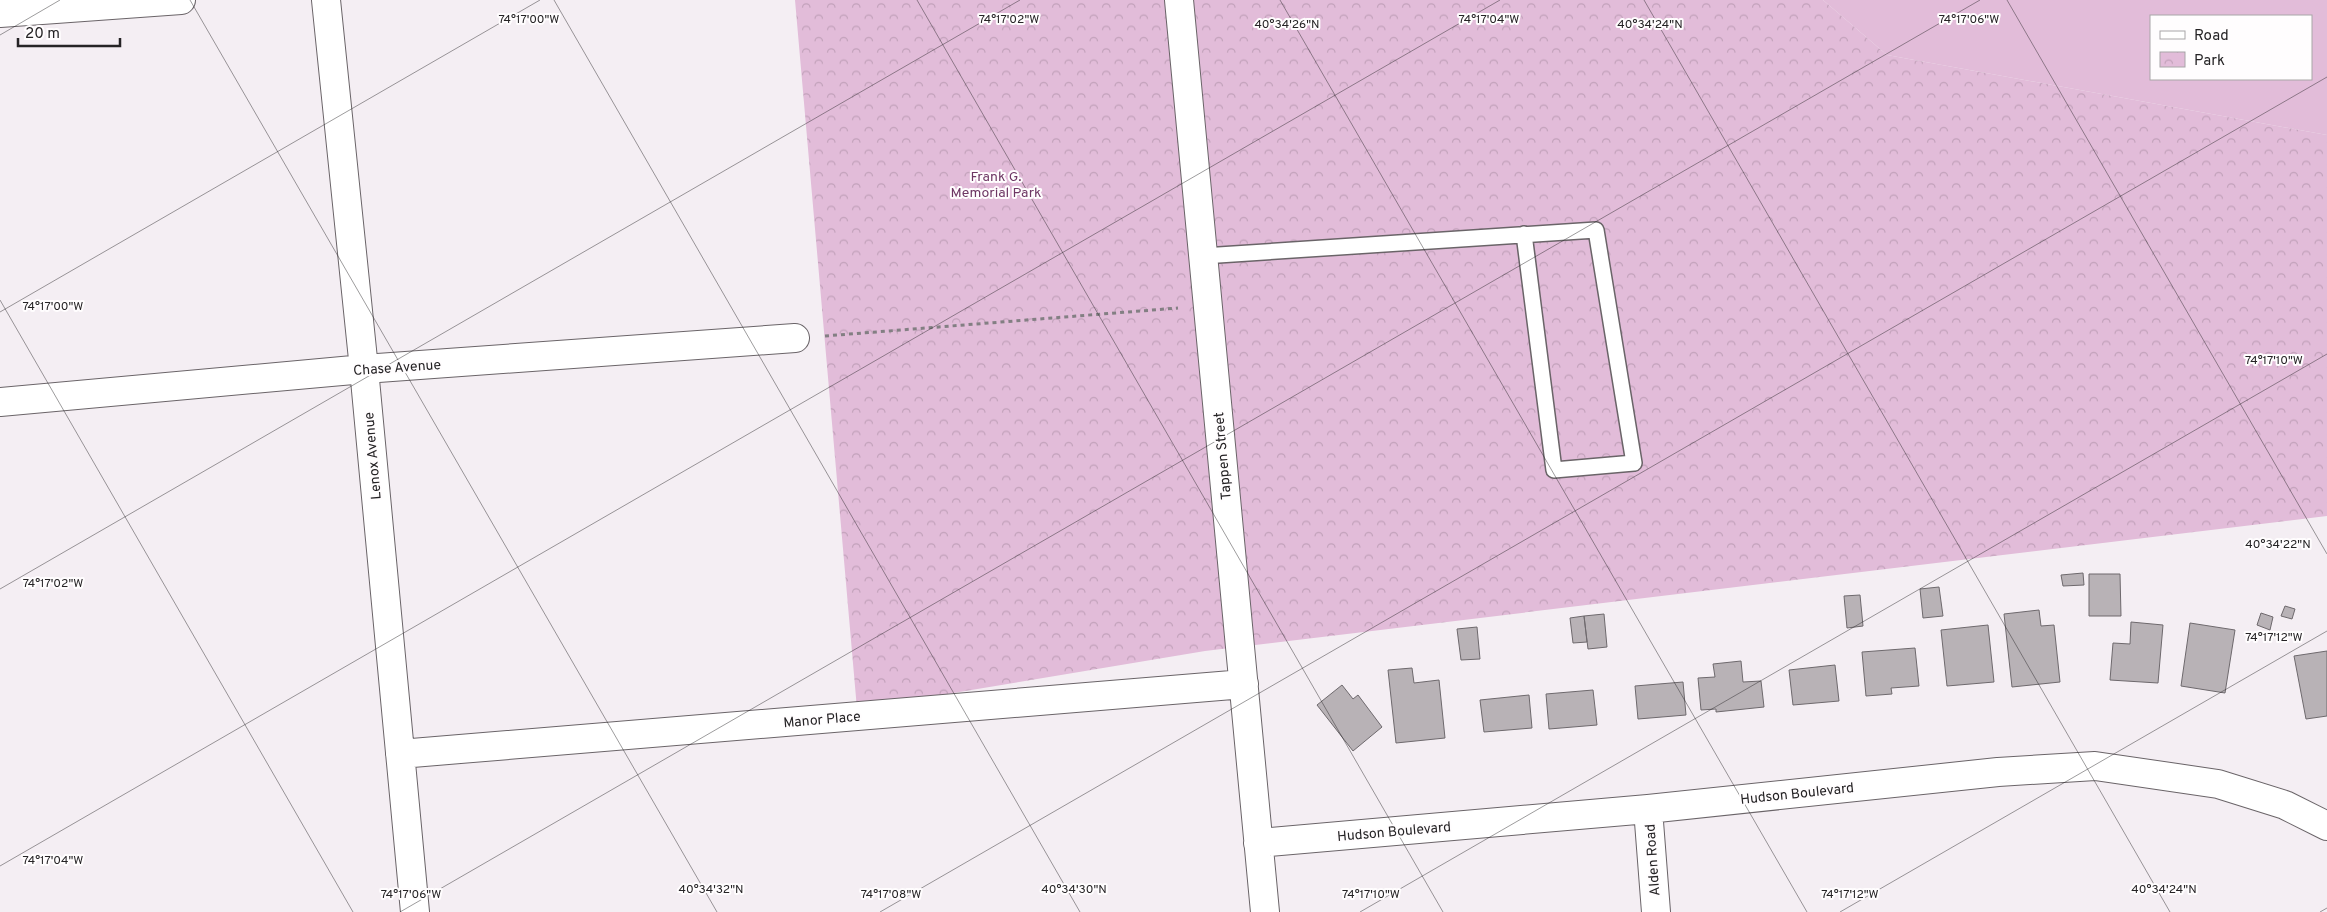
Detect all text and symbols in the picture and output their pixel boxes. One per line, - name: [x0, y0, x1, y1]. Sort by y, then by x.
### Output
- text: 74°17'00"W: [499, 12, 559, 28]
- text: 74°17'02"W: [979, 12, 1039, 28]
- text: 74°17'04"W: [1459, 12, 1519, 28]
- text: 74°17'06"W: [1939, 12, 1999, 28]
- scale bar: [18, 15, 120, 47]
- legend: [2150, 15, 2312, 80]
- text: 40°34'26"N: [1254, 17, 1320, 33]
- text: 40°34'24"N: [1617, 17, 1683, 33]
- text: 20 m: [25, 25, 60, 44]
- text: Road: [2194, 27, 2229, 46]
- text: Park: [2194, 52, 2225, 71]
- park label: Frank G. Memorial Park: [951, 169, 1041, 202]
- text: 74°17'00"W: [23, 299, 83, 315]
- text: 74°17'10"W: [2245, 353, 2303, 369]
- street label: Chase Avenue: [353, 357, 442, 380]
- street label: Lenox Avenue: [361, 411, 386, 500]
- street label: Tappen Street: [1211, 411, 1236, 501]
- text: 40°34'22"N: [2245, 537, 2311, 553]
- text: 74°17'02"W: [23, 576, 83, 592]
- text: 74°17'12"W: [2245, 630, 2303, 646]
- street label: Manor Place: [783, 709, 862, 732]
- street label: Hudson Boulevard: [1740, 780, 1855, 809]
- street label: Hudson Boulevard: [1337, 819, 1452, 846]
- street label: Alden Road: [1642, 823, 1664, 897]
- text: 74°17'04"W: [23, 853, 83, 869]
- text: 40°34'32"N: [679, 882, 743, 898]
- text: 40°34'30"N: [1041, 882, 1107, 898]
- text: 40°34'24"N: [2131, 882, 2197, 898]
- text: 74°17'06"W: [381, 887, 441, 903]
- text: 74°17'08"W: [861, 887, 921, 903]
- text: 74°17'10"W: [1342, 887, 1400, 903]
- text: 74°17'12"W: [1821, 887, 1879, 903]

